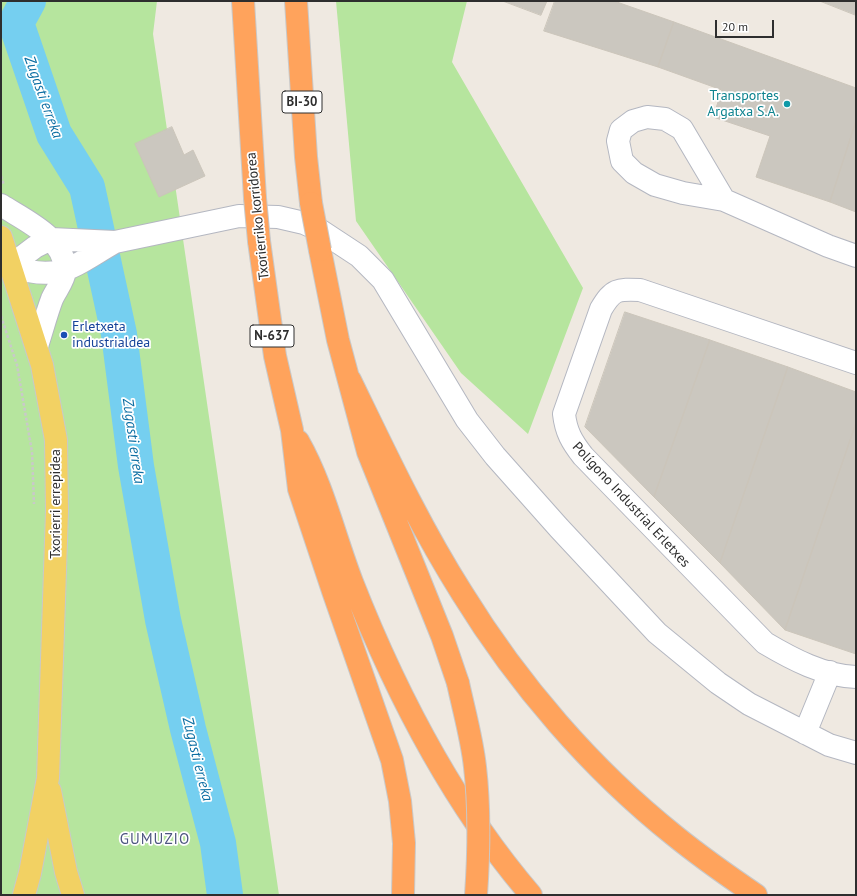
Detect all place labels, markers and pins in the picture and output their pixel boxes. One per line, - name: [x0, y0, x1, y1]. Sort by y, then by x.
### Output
- place label: Transportes Argatxa S.A.: [707, 88, 779, 120]
- marker: Transportes Argatxa S.A.: [782, 99, 792, 109]
- place label: Erletxeta industrialdea: [72, 319, 150, 352]
- marker: Erletxeta industrialdea: [59, 330, 69, 340]

